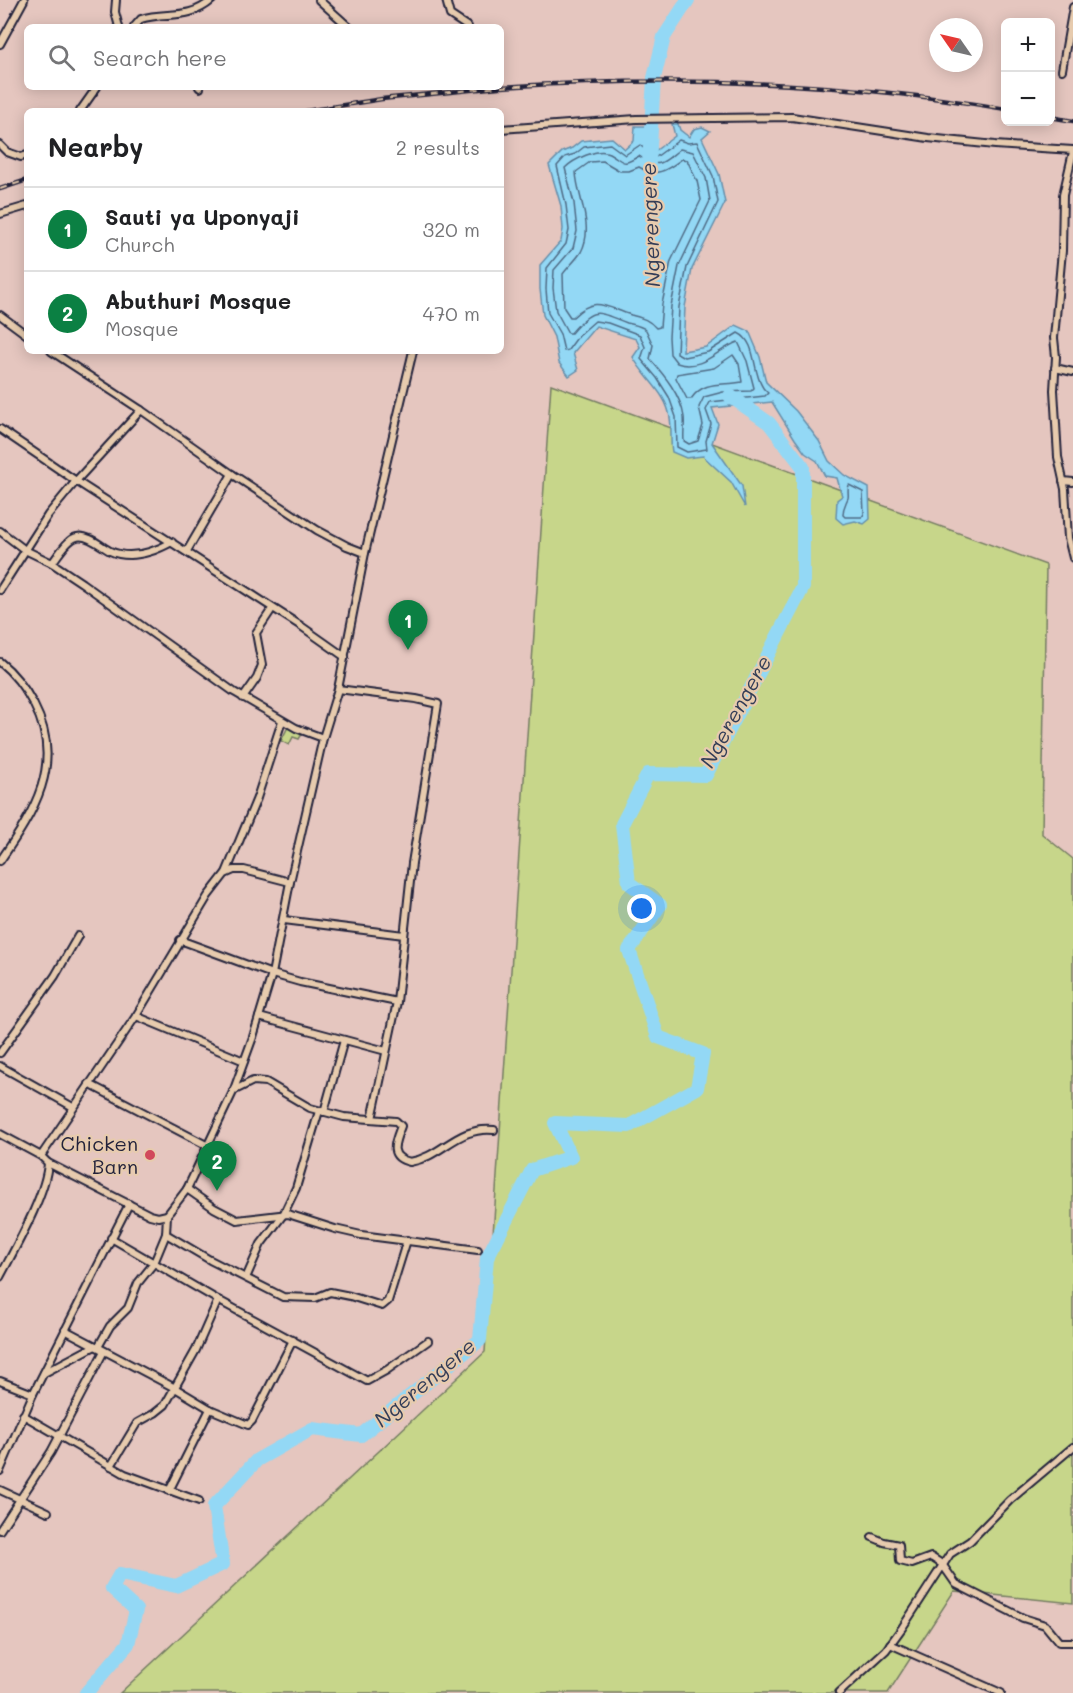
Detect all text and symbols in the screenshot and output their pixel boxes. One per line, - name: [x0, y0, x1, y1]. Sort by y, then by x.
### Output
- north arrow: [929, 18, 983, 72]
- map controls: [1001, 18, 1055, 126]
- button: +: [1001, 18, 1055, 72]
- search box: [24, 24, 504, 90]
- icon: search: [45, 41, 78, 74]
- text: Search here: [93, 43, 227, 72]
- button: −: [1001, 72, 1055, 126]
- text: Nearby: [48, 130, 143, 164]
- text: 2 results: [396, 134, 480, 160]
- water label: Ngerengere: [634, 162, 665, 288]
- text: Sauti ya Uponyaji: [105, 202, 300, 231]
- text: 1: [63, 216, 72, 242]
- text: 320 m: [422, 216, 480, 242]
- text: Church: [105, 231, 175, 257]
- text: Abuthuri Mosque: [105, 286, 291, 315]
- text: 2: [62, 300, 73, 326]
- text: 470 m: [422, 300, 480, 326]
- text: Mosque: [105, 315, 179, 341]
- pin: 1: [388, 600, 428, 650]
- water label: Ngerengere: [693, 650, 777, 772]
- your location: [627, 894, 656, 923]
- place label: Chicken Barn: [60, 1130, 138, 1179]
- pin: 2: [198, 1142, 236, 1191]
- marker: Chicken Barn: [143, 1148, 157, 1162]
- water label: Ngerengere: [368, 1331, 480, 1432]

